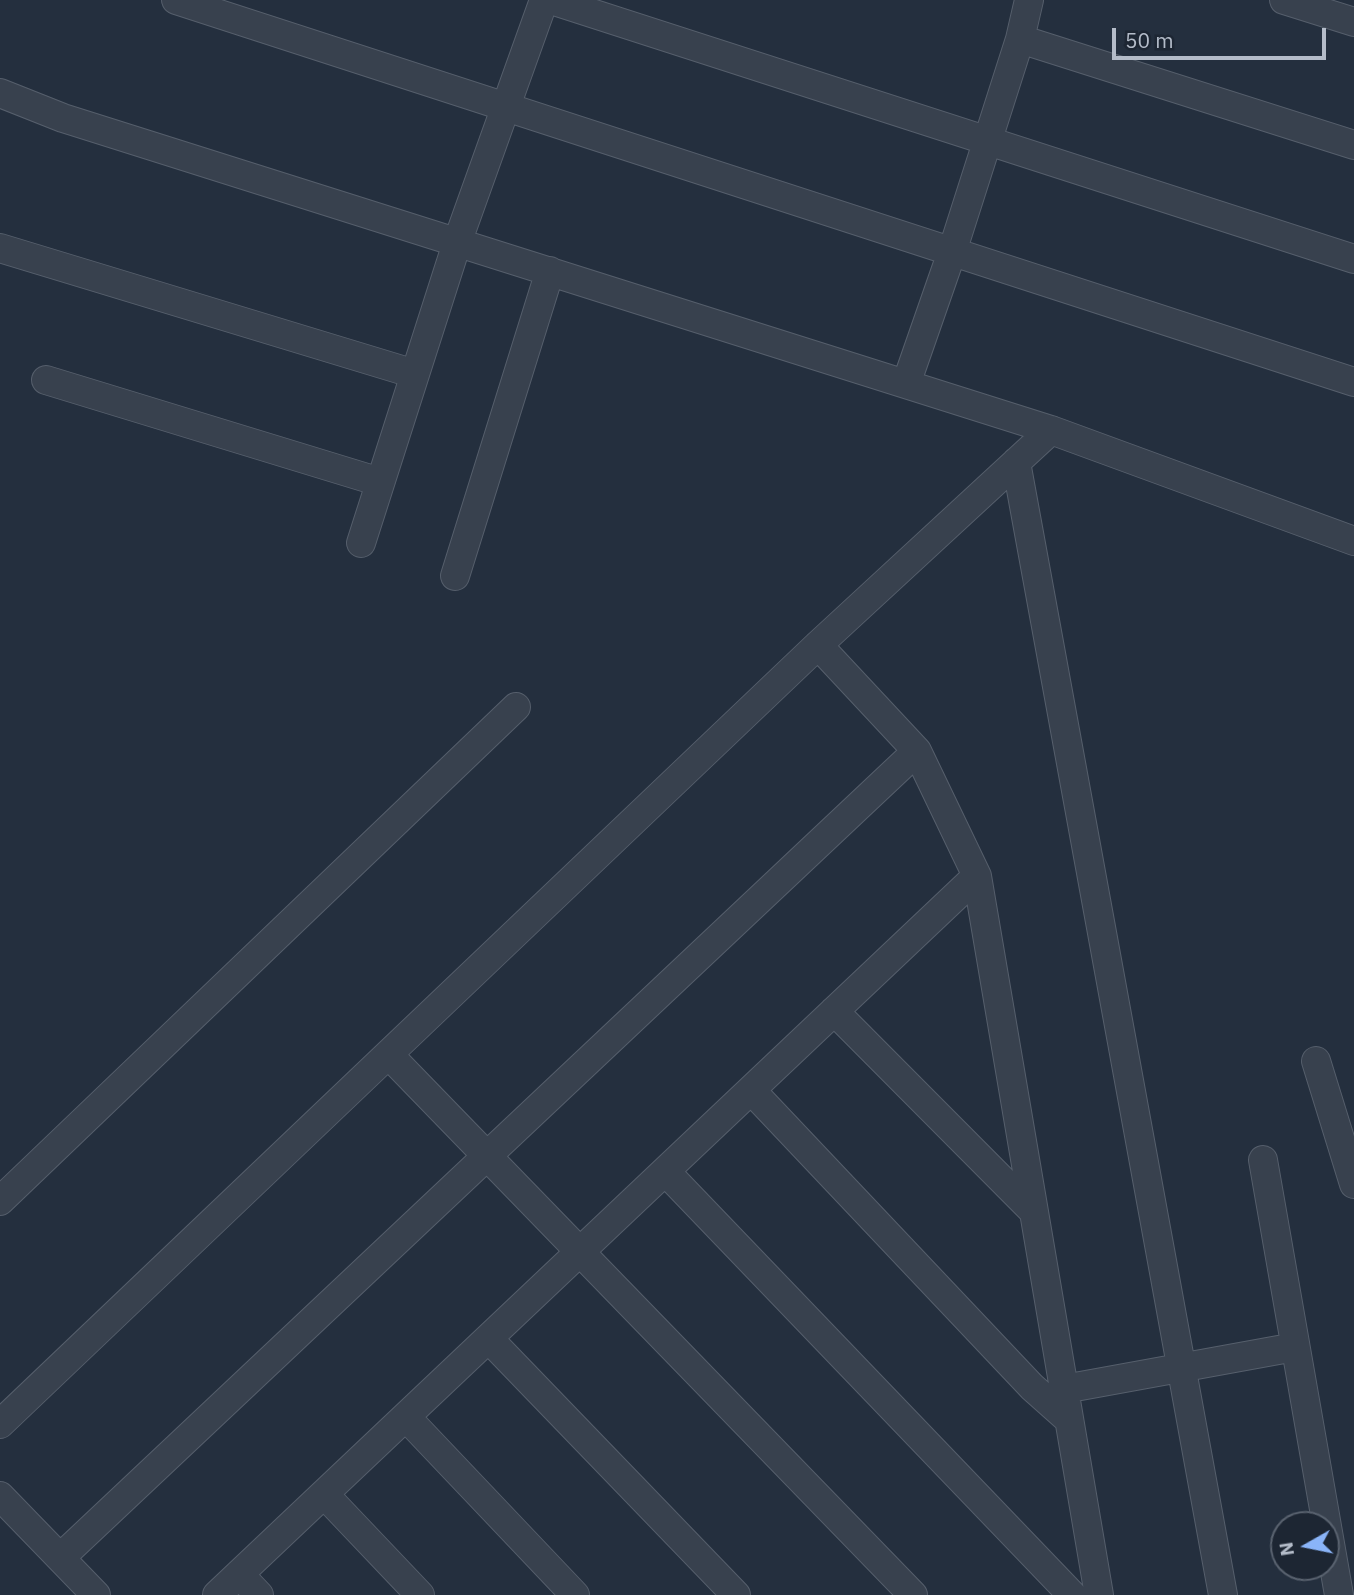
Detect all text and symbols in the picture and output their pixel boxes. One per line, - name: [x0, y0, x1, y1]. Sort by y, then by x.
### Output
- scale bar: [1116, 14, 1330, 58]
- text: 50 m: [1125, 26, 1174, 54]
- north arrow: [1270, 1511, 1340, 1581]
- text: N: [1273, 1540, 1299, 1558]

